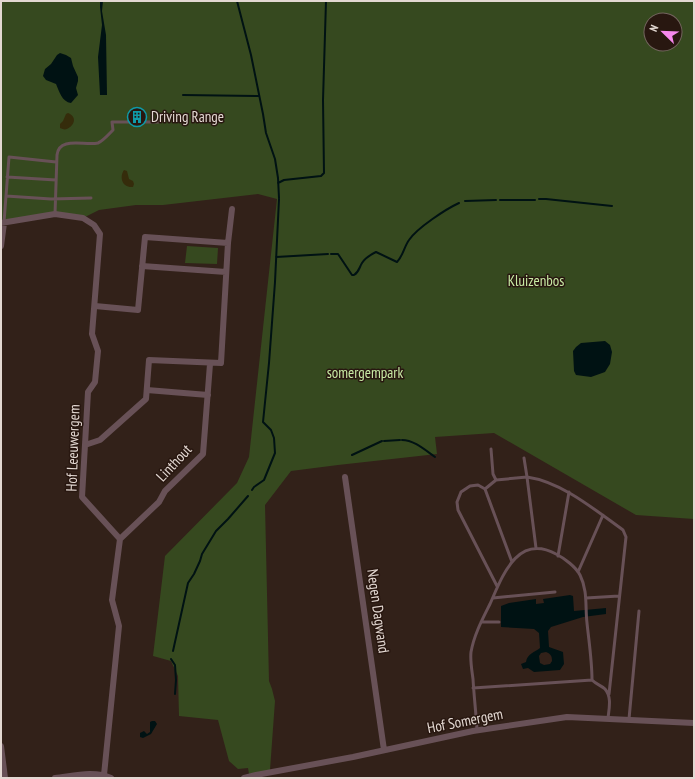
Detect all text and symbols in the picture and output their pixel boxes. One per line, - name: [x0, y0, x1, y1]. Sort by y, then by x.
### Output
- north arrow: [643, 12, 683, 52]
- text: N: [646, 23, 661, 34]
- building icon: Driving Range: [126, 106, 148, 128]
- place label: Driving Range: [151, 107, 224, 126]
- park label: Kluizenbos: [508, 271, 564, 290]
- park label: somergempark: [327, 363, 403, 382]
- street label: Hof Leeuwergem: [61, 404, 84, 492]
- street label: Linthout: [152, 440, 196, 485]
- street label: Negen Dagwand: [363, 568, 394, 654]
- street label: Hof Somergem: [425, 704, 504, 737]

